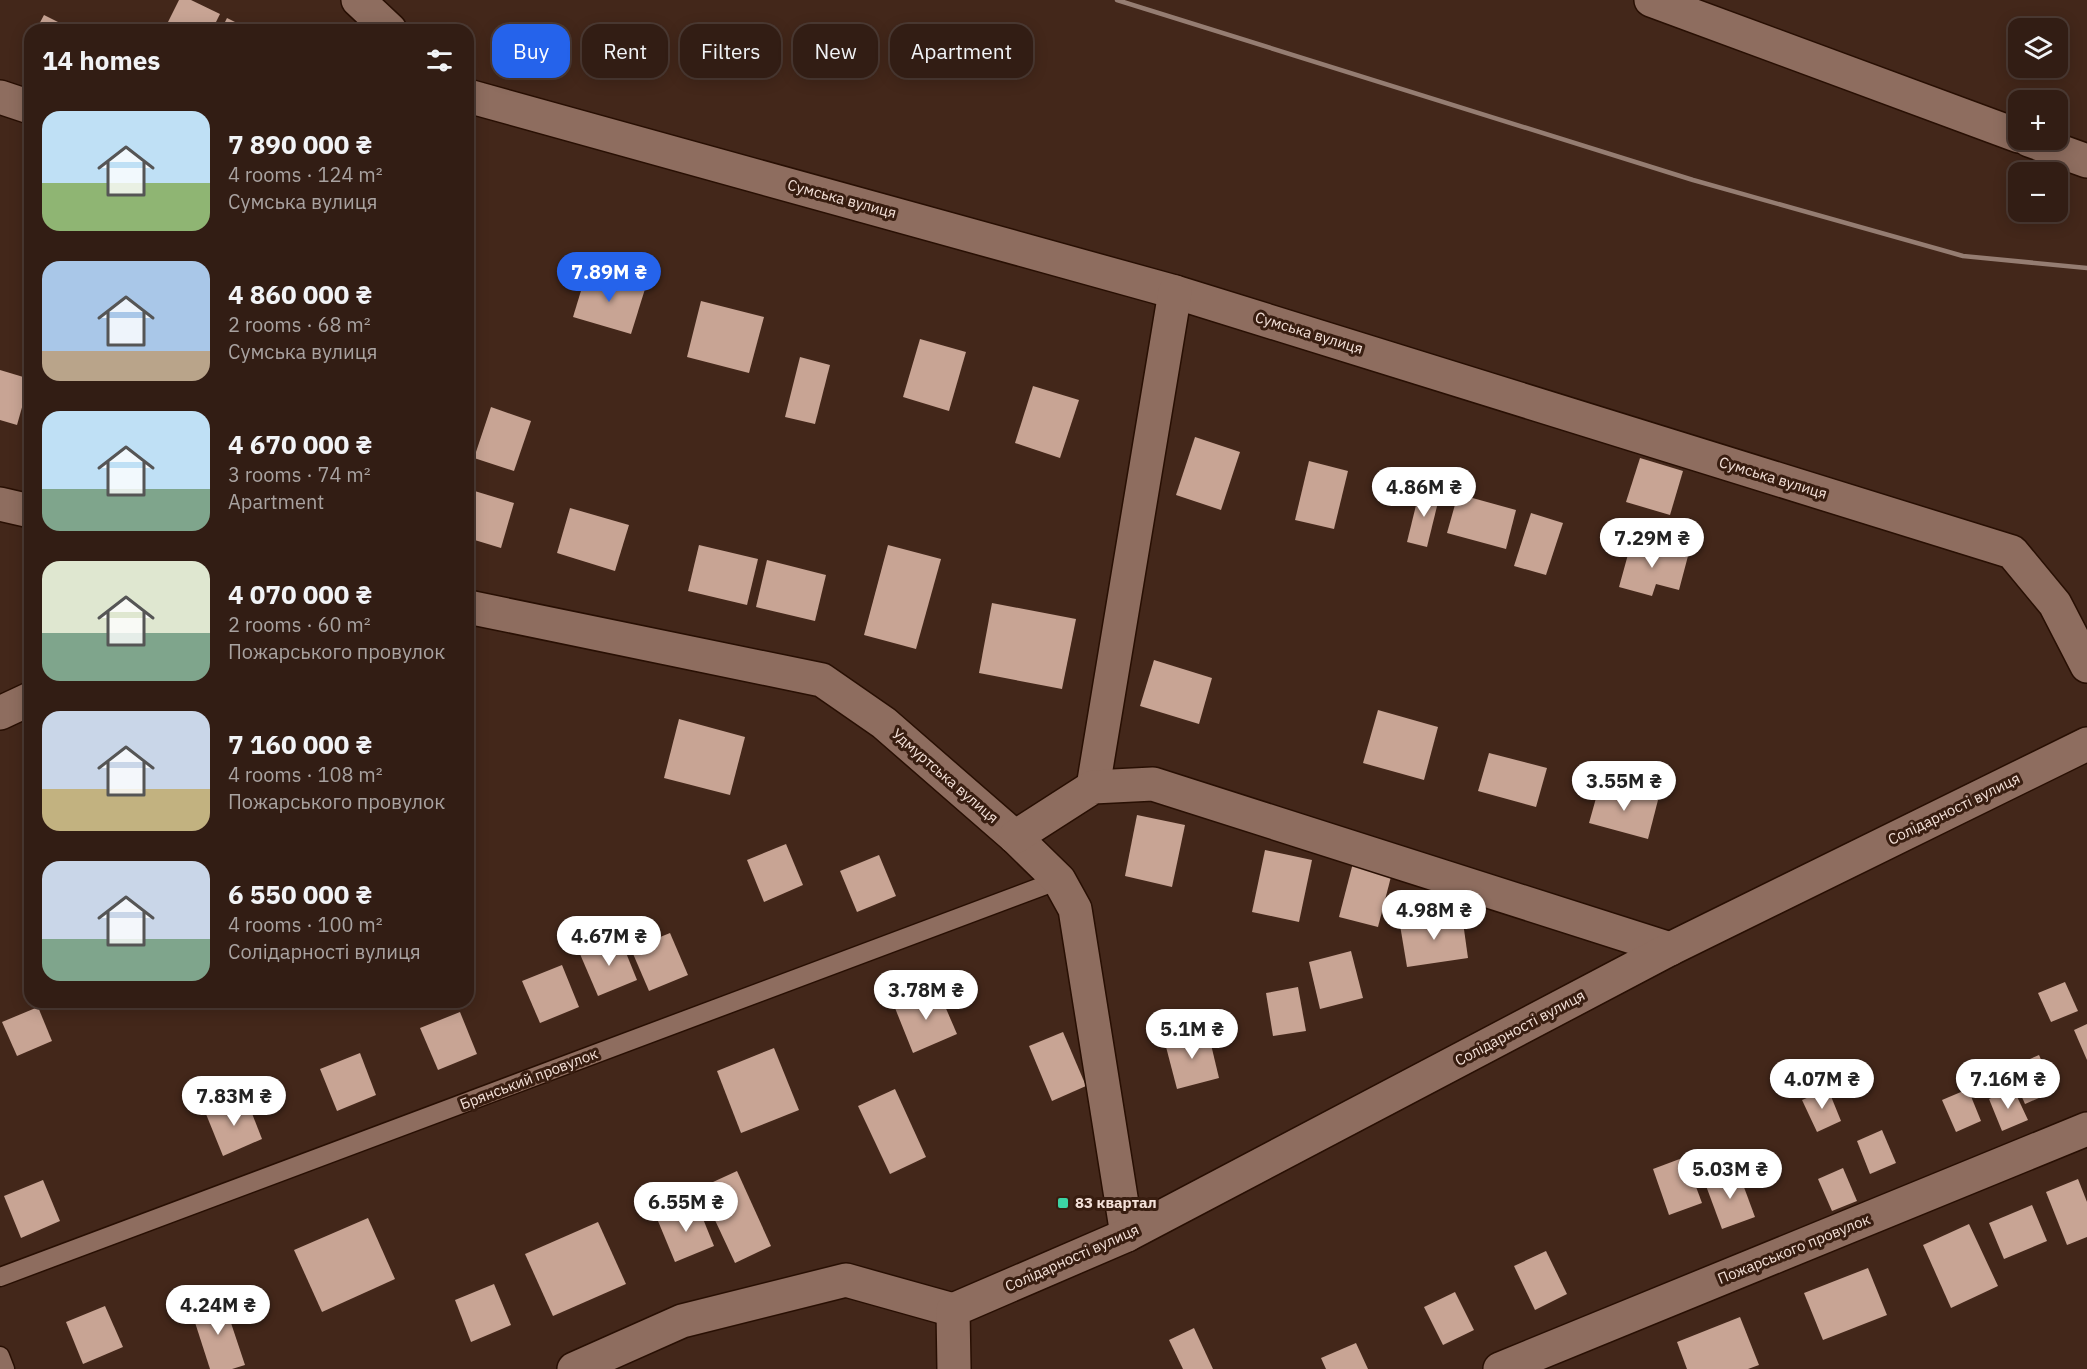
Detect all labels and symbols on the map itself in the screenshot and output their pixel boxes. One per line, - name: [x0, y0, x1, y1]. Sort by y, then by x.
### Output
- street label: Сумська вулиця: [786, 175, 899, 222]
- pin: 7.89M ₴: [554, 252, 664, 303]
- street label: Сумська вулиця: [1253, 307, 1366, 358]
- street label: Сумська вулиця: [1717, 452, 1830, 503]
- pin: 4.86M ₴: [1369, 467, 1479, 518]
- pin: 7.29M ₴: [1597, 518, 1707, 569]
- street label: Удмуртська вулиця: [888, 724, 1003, 827]
- pin: 3.55M ₴: [1569, 761, 1679, 812]
- street label: Солідарності вулиця: [1885, 768, 2023, 849]
- pin: 4.98M ₴: [1379, 890, 1489, 941]
- pin: 4.67M ₴: [554, 916, 664, 967]
- pin: 3.78M ₴: [871, 970, 981, 1021]
- street label: Солідарності вулиця: [1451, 985, 1588, 1070]
- pin: 5.1M ₴: [1143, 1009, 1241, 1060]
- street label: Брянський провулок: [457, 1043, 600, 1114]
- pin: 4.07M ₴: [1767, 1059, 1877, 1110]
- pin: 7.16M ₴: [1953, 1059, 2063, 1110]
- pin: 7.83M ₴: [179, 1076, 289, 1127]
- pin: 5.03M ₴: [1675, 1149, 1785, 1200]
- pin: 6.55M ₴: [631, 1182, 741, 1233]
- place label: 83 квартал: [1075, 1193, 1157, 1212]
- marker: 83 квартал: [1056, 1196, 1070, 1210]
- street label: Пожарського провулок: [1715, 1209, 1873, 1288]
- street label: Солідарності вулиця: [1002, 1219, 1142, 1296]
- pin: 4.24M ₴: [163, 1285, 273, 1336]

